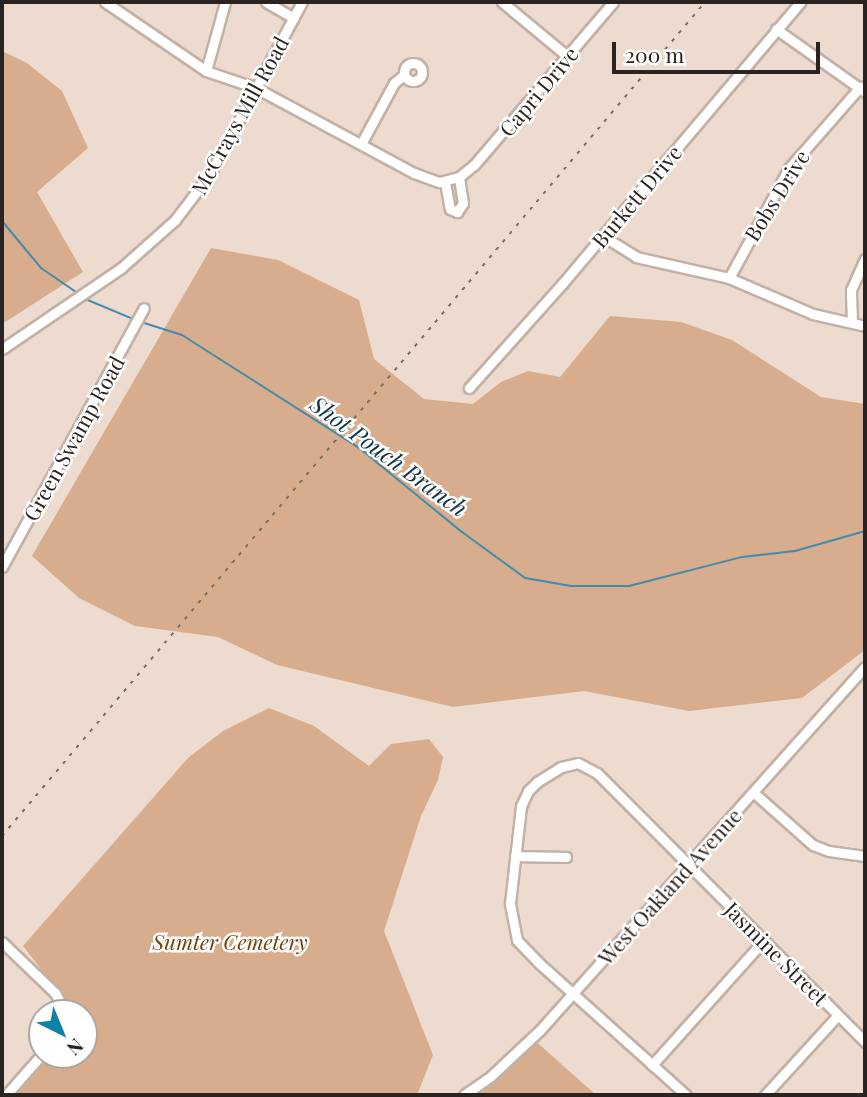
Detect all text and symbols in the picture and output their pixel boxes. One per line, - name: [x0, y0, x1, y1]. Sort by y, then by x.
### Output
- scale bar: [615, 28, 823, 72]
- street label: McCrays Mill Road: [185, 32, 293, 198]
- text: 200 m: [625, 40, 684, 68]
- street label: Capri Drive: [493, 41, 583, 141]
- street label: Burkett Drive: [586, 139, 686, 253]
- street label: Bobs Drive: [738, 145, 814, 245]
- street label: Green Swamp Road: [17, 351, 129, 525]
- water label: Shot Pouch Branch: [305, 390, 473, 522]
- street label: West Oakland Avenue: [592, 802, 746, 970]
- street label: Jasmine Street: [720, 896, 834, 1010]
- park label: Sumter Cemetery: [152, 928, 308, 954]
- north arrow: [28, 999, 98, 1069]
- text: N: [62, 1034, 90, 1062]

